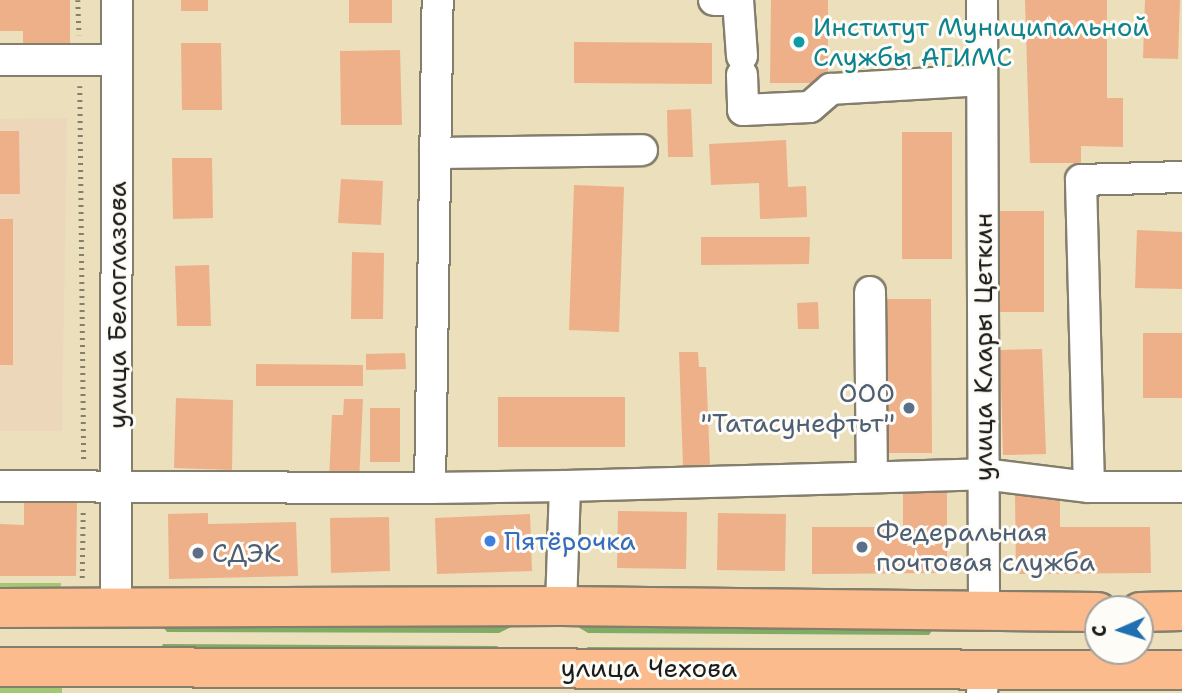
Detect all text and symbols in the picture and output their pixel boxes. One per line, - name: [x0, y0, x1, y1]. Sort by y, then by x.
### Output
- place label: Институт Муниципальной Службы АГИМС: [813, 11, 1149, 72]
- marker: Институт Муниципальной Службы АГИМС: [791, 34, 807, 50]
- street label: улица Белоглазова: [101, 181, 133, 429]
- street label: улица Клары Цеткин: [967, 213, 999, 481]
- place label: ООО "Татасунефтьт": [701, 377, 895, 438]
- marker: ООО "Татасунефтьт": [901, 400, 917, 416]
- place label: Федеральная почтовая служба: [876, 516, 1095, 578]
- place label: Пятёрочка: [504, 525, 636, 557]
- marker: Пятёрочка: [482, 533, 498, 549]
- place label: СДЭК: [212, 537, 281, 569]
- marker: Федеральная почтовая служба: [854, 539, 870, 555]
- marker: СДЭК: [190, 545, 206, 561]
- north arrow: [1084, 595, 1154, 665]
- text: С: [1087, 625, 1112, 638]
- street label: улица Чехова: [561, 652, 737, 684]

